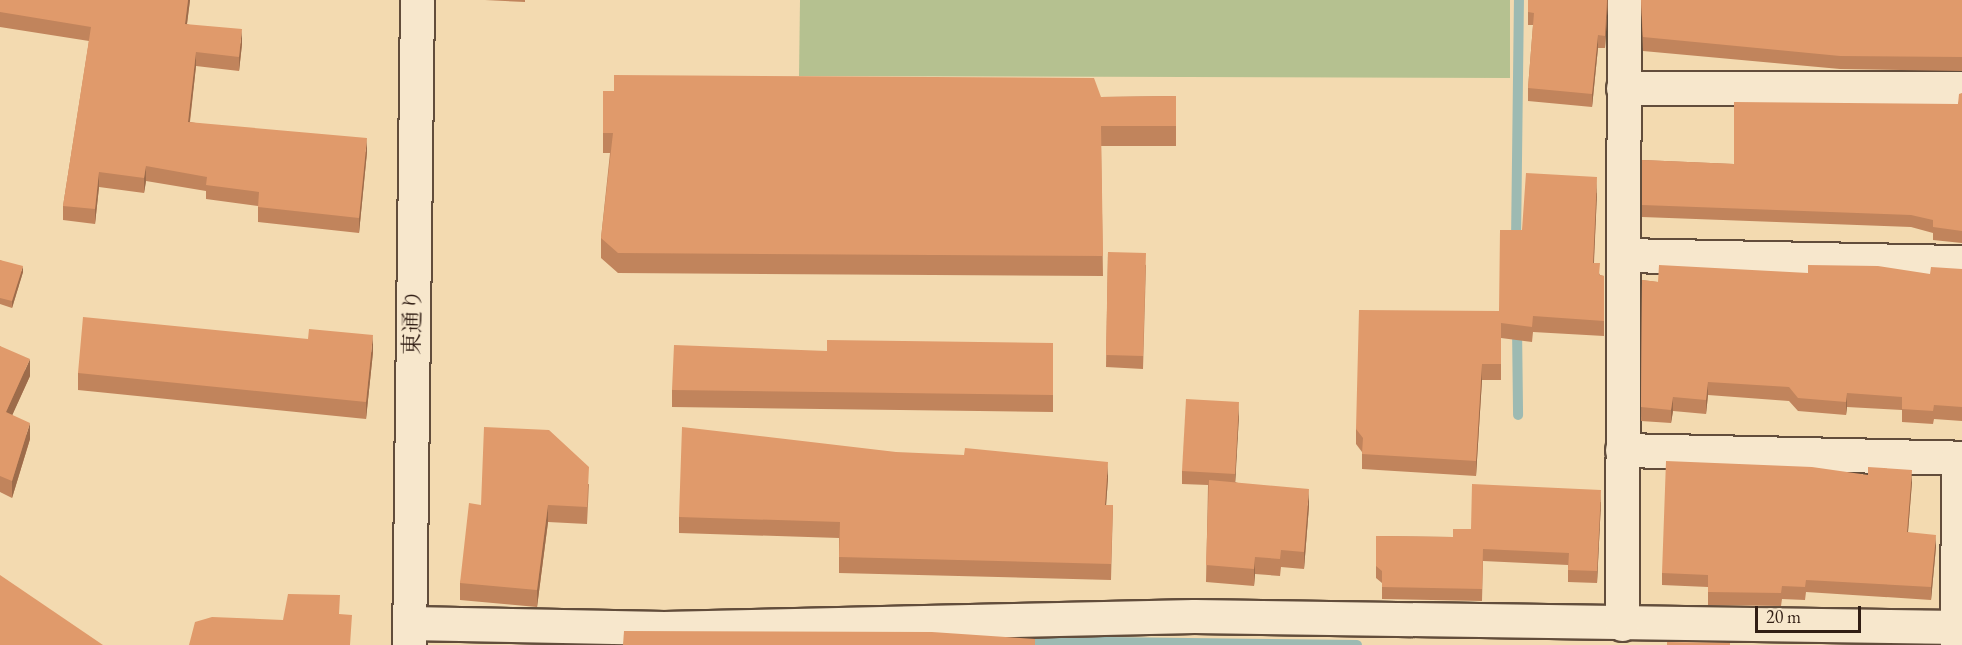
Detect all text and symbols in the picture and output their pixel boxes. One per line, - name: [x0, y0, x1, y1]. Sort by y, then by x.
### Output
- street label: 東通り: [398, 289, 426, 355]
- scale bar: [1758, 594, 1864, 632]
- text: 20 m: [1766, 605, 1801, 628]

